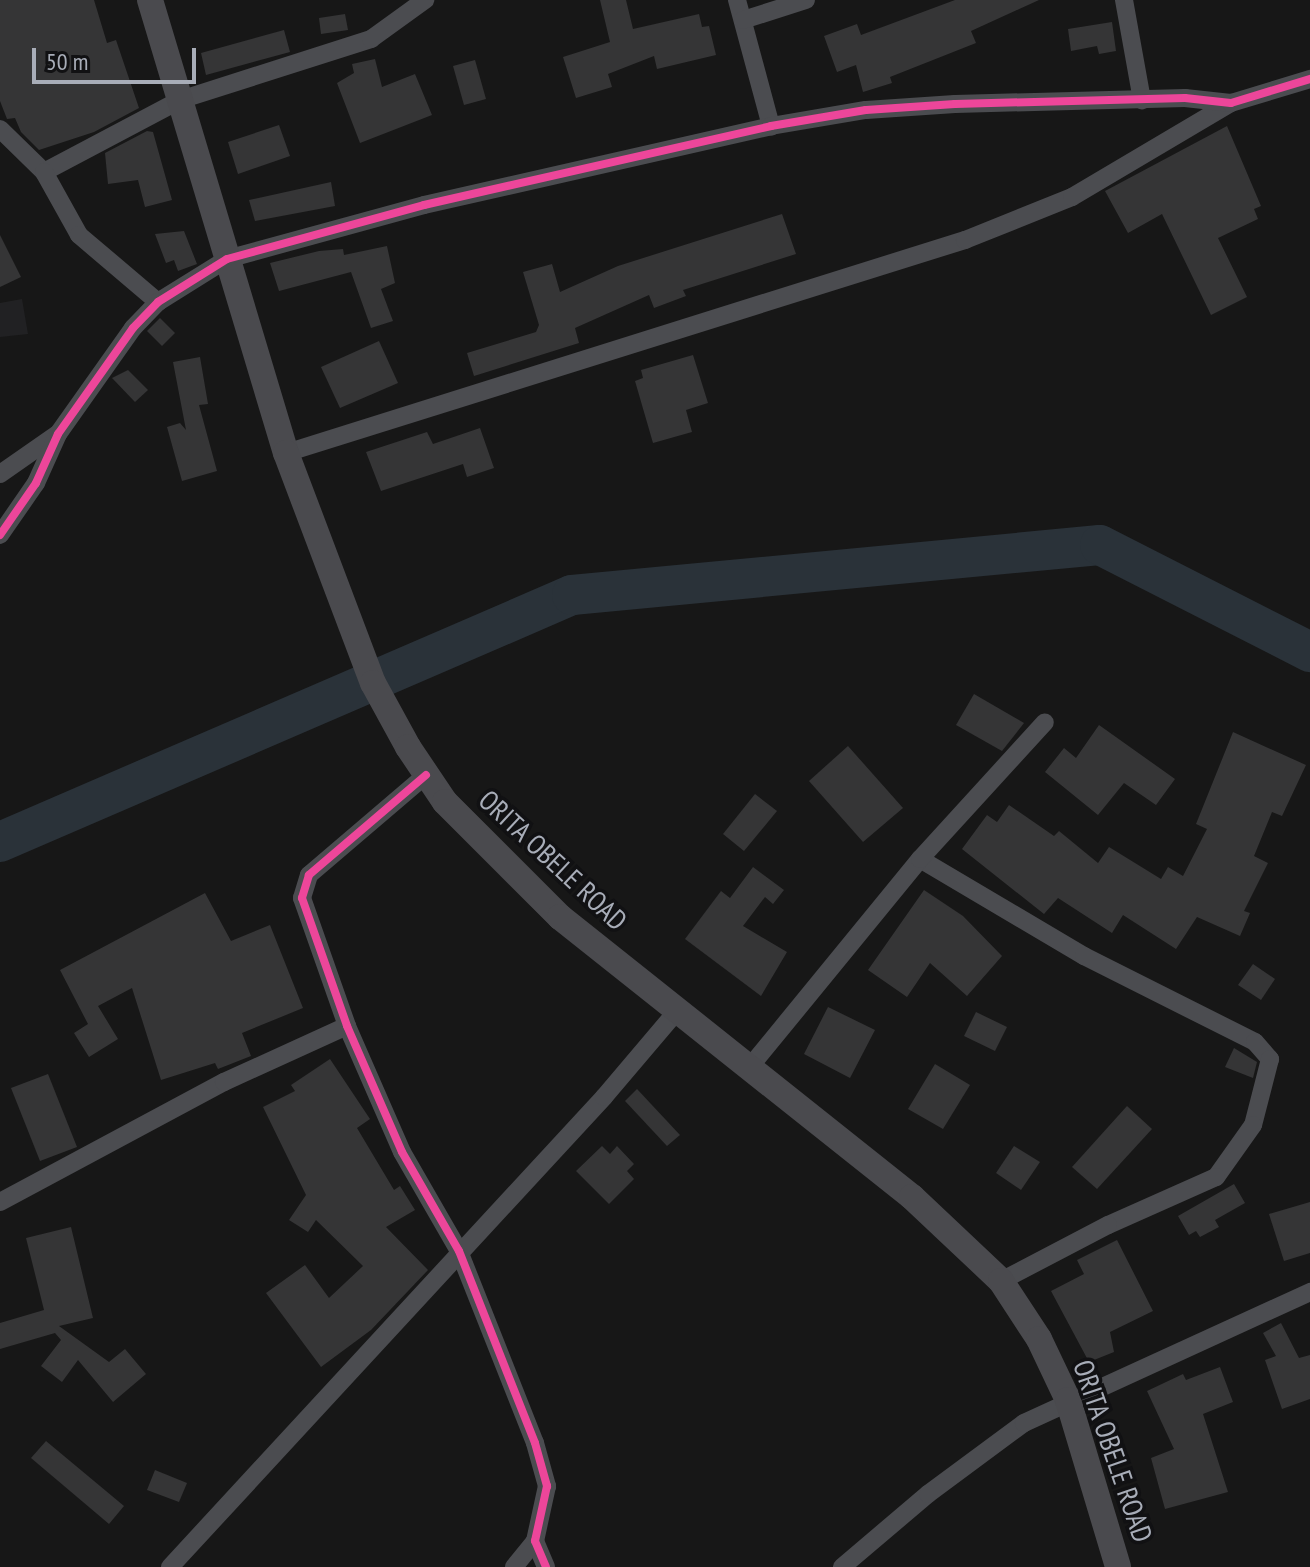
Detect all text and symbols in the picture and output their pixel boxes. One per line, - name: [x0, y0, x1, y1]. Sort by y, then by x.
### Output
- scale bar: [36, 32, 200, 82]
- text: 50 m: [46, 46, 88, 77]
- street label: ORITA OBELE ROAD: [472, 783, 634, 937]
- street label: ORITA OBELE ROAD: [1066, 1355, 1160, 1547]

